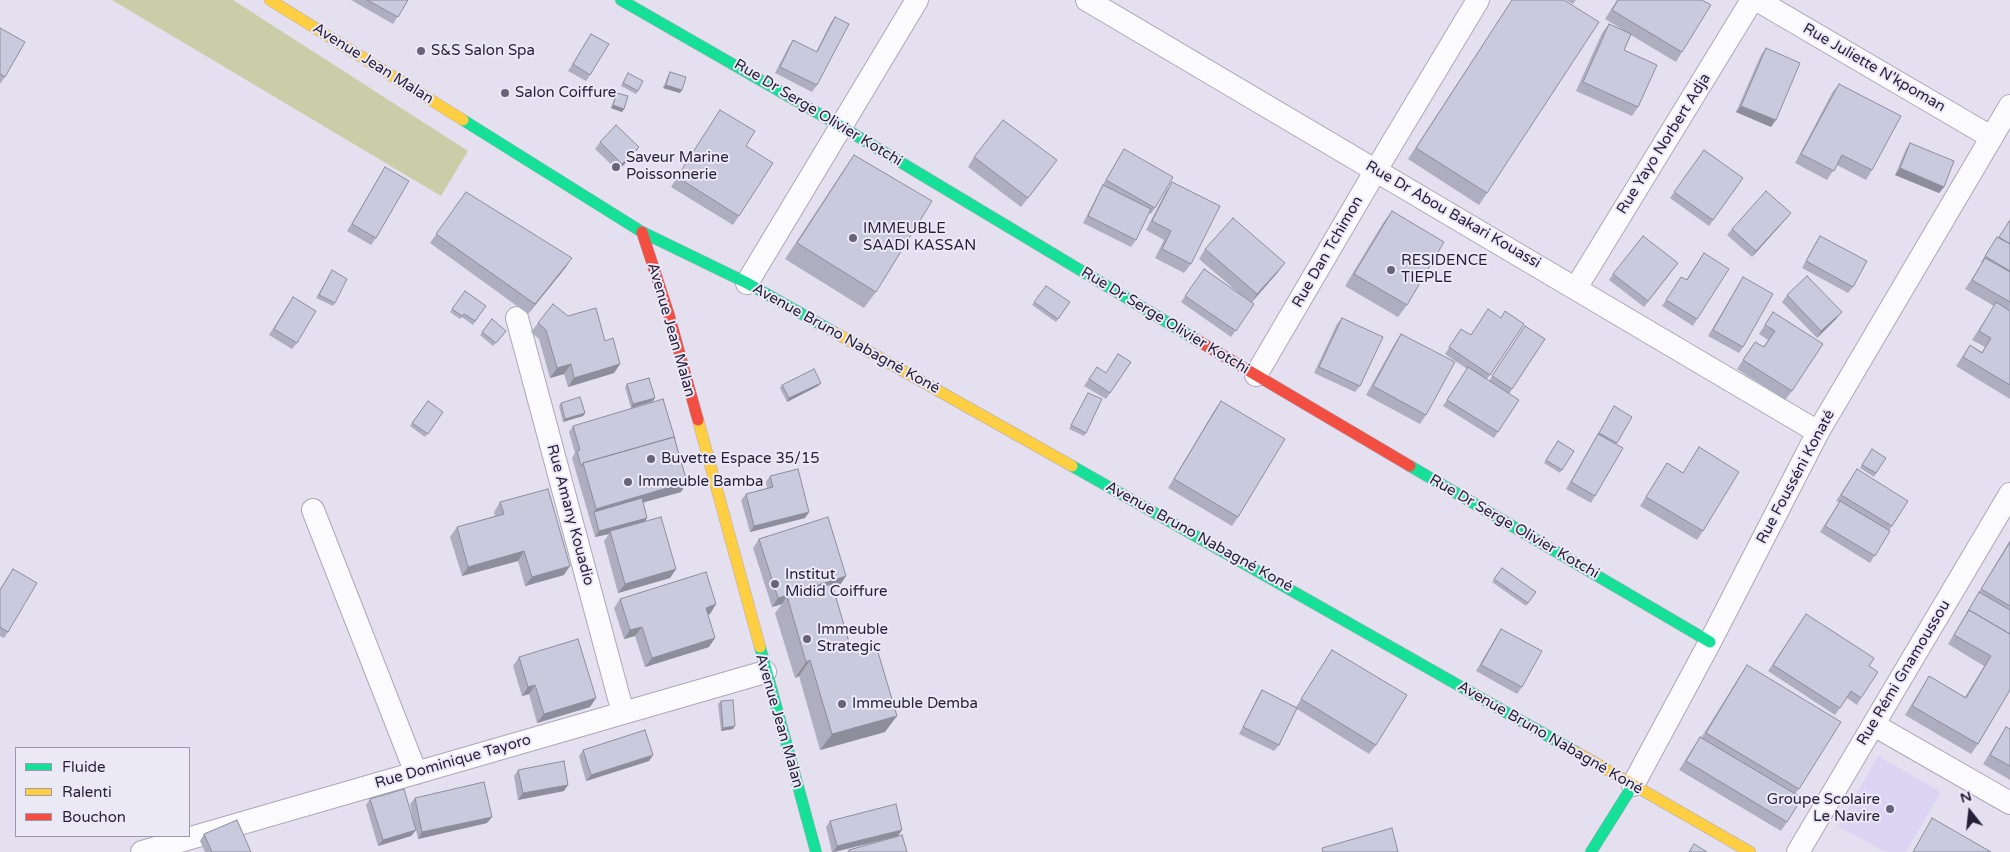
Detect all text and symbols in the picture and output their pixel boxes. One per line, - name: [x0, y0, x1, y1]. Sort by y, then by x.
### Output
- street label: Avenue Jean Malan: [309, 20, 437, 108]
- street label: Rue Juliette N'kpoman: [1800, 20, 1948, 116]
- place label: S&S Salon Spa: [431, 42, 535, 60]
- marker: S&S Salon Spa: [415, 45, 427, 57]
- street label: Rue Dr Serge Olivier Kotchi: [731, 56, 905, 170]
- street label: Rue Yayo Norbert Adja: [1613, 70, 1715, 218]
- place label: Salon Coiffure: [515, 84, 616, 102]
- marker: Salon Coiffure: [499, 87, 511, 99]
- place label: Saveur Marine Poissonnerie: [626, 149, 729, 184]
- street label: Rue Dr Abou Bakari Kouassi: [1362, 157, 1544, 273]
- marker: Saveur Marine Poissonnerie: [610, 161, 622, 173]
- street label: Rue Dan Tchimon: [1289, 193, 1367, 311]
- place label: IMMEUBLE SAADI KASSAN: [863, 220, 976, 255]
- marker: IMMEUBLE SAADI KASSAN: [847, 232, 859, 244]
- place label: RESIDENCE TIEPLE: [1401, 252, 1488, 287]
- street label: Avenue Jean Malan: [643, 261, 699, 399]
- street label: Rue Dr Serge Olivier Kotchi: [1078, 264, 1252, 378]
- marker: RESIDENCE TIEPLE: [1385, 264, 1397, 276]
- street label: Avenue Bruno Nabagné Koné: [749, 280, 943, 398]
- street label: Rue Fousséni Konaté: [1753, 407, 1839, 547]
- street label: Rue Amany Kouadio: [542, 442, 598, 588]
- place label: Buvette Espace 35/15: [661, 450, 820, 468]
- marker: Buvette Espace 35/15: [645, 453, 657, 465]
- street label: Rue Dr Serge Olivier Kotchi: [1426, 471, 1602, 583]
- place label: Immeuble Bamba: [638, 473, 763, 491]
- marker: Immeuble Bamba: [622, 476, 634, 488]
- street label: Avenue Bruno Nabagné Koné: [1102, 478, 1296, 596]
- place label: Institut Midid Coiffure: [785, 566, 887, 601]
- marker: Institut Midid Coiffure: [769, 578, 781, 590]
- street label: Rue Rémi Gnamoussou: [1853, 597, 1955, 749]
- place label: Immeuble Strategic: [817, 621, 888, 656]
- marker: Immeuble Strategic: [801, 633, 813, 645]
- street label: Avenue Jean Malan: [751, 652, 807, 790]
- street label: Avenue Bruno Nabagné Koné: [1454, 677, 1646, 799]
- place label: Immeuble Demba: [852, 695, 978, 713]
- marker: Immeuble Demba: [836, 698, 848, 710]
- street label: Rue Dominique Tayoro: [373, 731, 533, 793]
- legend: [15, 747, 190, 837]
- text: Fluide: [62, 758, 106, 776]
- text: Ralenti: [62, 783, 112, 801]
- north arrow: [1945, 787, 1995, 837]
- text: N: [1958, 787, 1973, 807]
- place label: Groupe Scolaire Le Navire: [1767, 791, 1880, 826]
- marker: Groupe Scolaire Le Navire: [1884, 803, 1896, 815]
- text: Bouchon: [62, 808, 126, 826]

